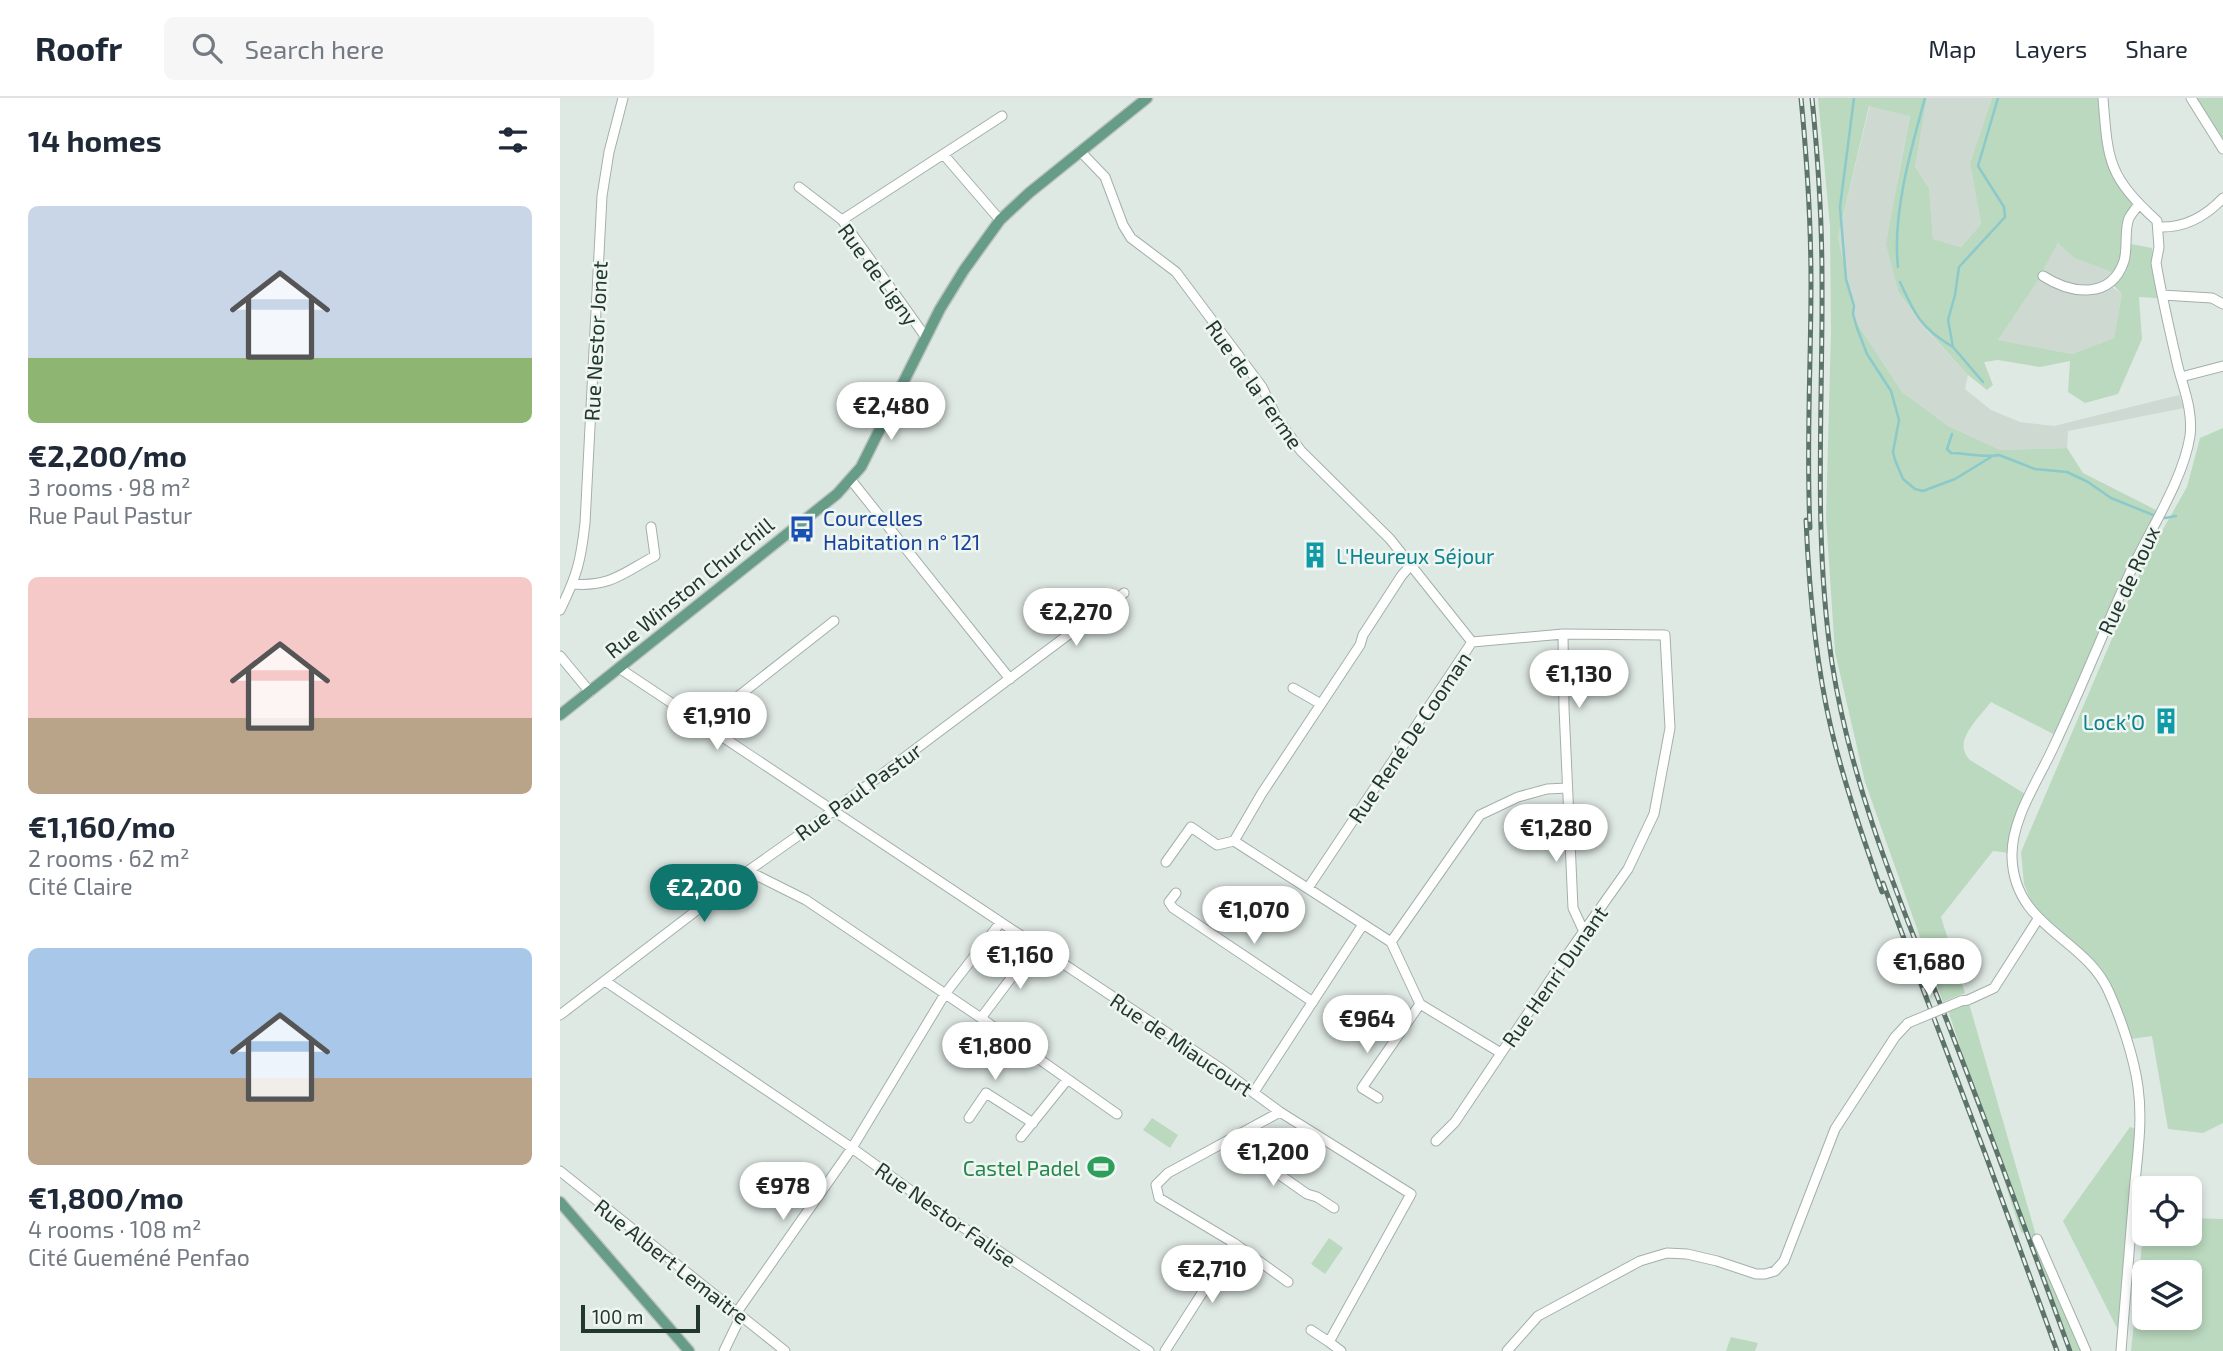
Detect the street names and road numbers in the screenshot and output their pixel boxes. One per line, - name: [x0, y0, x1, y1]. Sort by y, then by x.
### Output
- street label: Rue de Ligny: [834, 218, 924, 330]
- street label: Rue Nestor Jonet: [578, 260, 612, 422]
- street label: Rue de la Ferme: [1201, 315, 1309, 453]
- street label: Rue Winston Churchill: [600, 511, 779, 663]
- street label: Rue de Roux: [2092, 522, 2164, 638]
- street label: Rue René De Cooman: [1342, 647, 1476, 827]
- street label: Rue Paul Pastur: [790, 736, 926, 845]
- street label: Rue Henri Dunant: [1496, 901, 1612, 1051]
- street label: Rue de Miaucourt: [1106, 987, 1258, 1101]
- street label: Rue Nestor Falise: [871, 1156, 1021, 1272]
- street label: Rue Albert Lemaitre: [590, 1193, 754, 1329]

